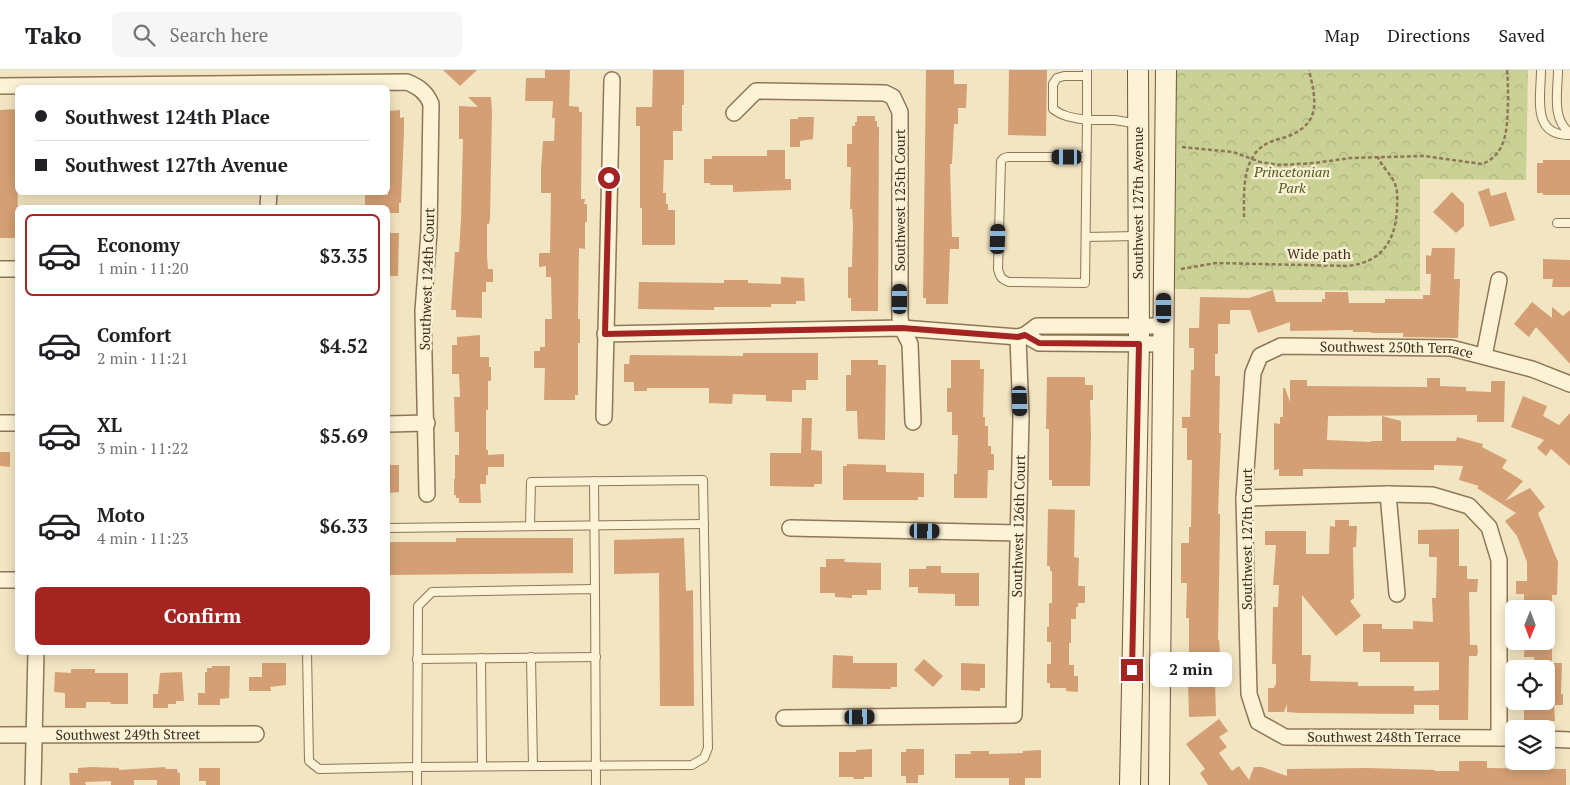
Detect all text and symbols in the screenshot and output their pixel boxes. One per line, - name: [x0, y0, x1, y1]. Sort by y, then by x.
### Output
- search box: [112, 12, 462, 57]
- text: Tako: [25, 19, 82, 51]
- icon: search: [130, 21, 158, 49]
- text: Search here: [170, 22, 268, 47]
- text: Map: [1324, 23, 1359, 47]
- text: Directions: [1387, 23, 1470, 47]
- text: Saved: [1498, 23, 1545, 47]
- text: Southwest 124th Place: [65, 104, 270, 129]
- street label: Southwest 127th Avenue: [1128, 127, 1147, 279]
- street label: Southwest 125th Court: [890, 128, 909, 271]
- car: [1052, 150, 1082, 165]
- text: Southwest 127th Avenue: [65, 152, 288, 177]
- park label: Princetonian Park: [1253, 162, 1330, 197]
- route start: [598, 167, 620, 189]
- street label: Southwest 124th Court: [415, 207, 439, 351]
- car: [989, 224, 1006, 254]
- text: Economy: [97, 232, 180, 257]
- icon: car: [37, 233, 82, 278]
- text: $3.35: [319, 243, 368, 268]
- street label: Wide path: [1287, 244, 1351, 263]
- text: 1 min · 11:20: [97, 257, 189, 279]
- car: [892, 284, 907, 314]
- car: [1156, 293, 1171, 323]
- text: Comfort: [97, 322, 172, 347]
- icon: car: [37, 323, 82, 368]
- text: $4.52: [319, 333, 368, 358]
- street label: Southwest 250th Terrace: [1320, 336, 1475, 362]
- text: 2 min · 11:21: [97, 347, 189, 369]
- car: [1011, 386, 1028, 416]
- text: XL: [97, 412, 122, 437]
- icon: car: [37, 413, 82, 458]
- text: $5.69: [319, 423, 368, 448]
- text: 3 min · 11:22: [97, 437, 189, 459]
- street label: Southwest 126th Court: [1007, 454, 1029, 598]
- street label: Southwest 127th Court: [1237, 467, 1256, 610]
- text: Moto: [97, 502, 145, 527]
- icon: car: [37, 503, 82, 548]
- text: $6.33: [319, 513, 368, 538]
- car: [909, 523, 940, 539]
- text: 4 min · 11:23: [97, 527, 189, 549]
- button: Confirm: [35, 587, 370, 645]
- north arrow: [1505, 600, 1555, 650]
- map controls: [1505, 600, 1555, 770]
- callout: 2 min: [1150, 652, 1232, 688]
- text: 2 min: [1169, 658, 1213, 680]
- route end: [1121, 659, 1143, 681]
- button: locate: [1505, 660, 1555, 710]
- car: [844, 709, 875, 725]
- button: layers: [1505, 720, 1555, 770]
- street label: Southwest 249th Street: [55, 724, 201, 744]
- street label: Southwest 248th Terrace: [1307, 727, 1461, 746]

